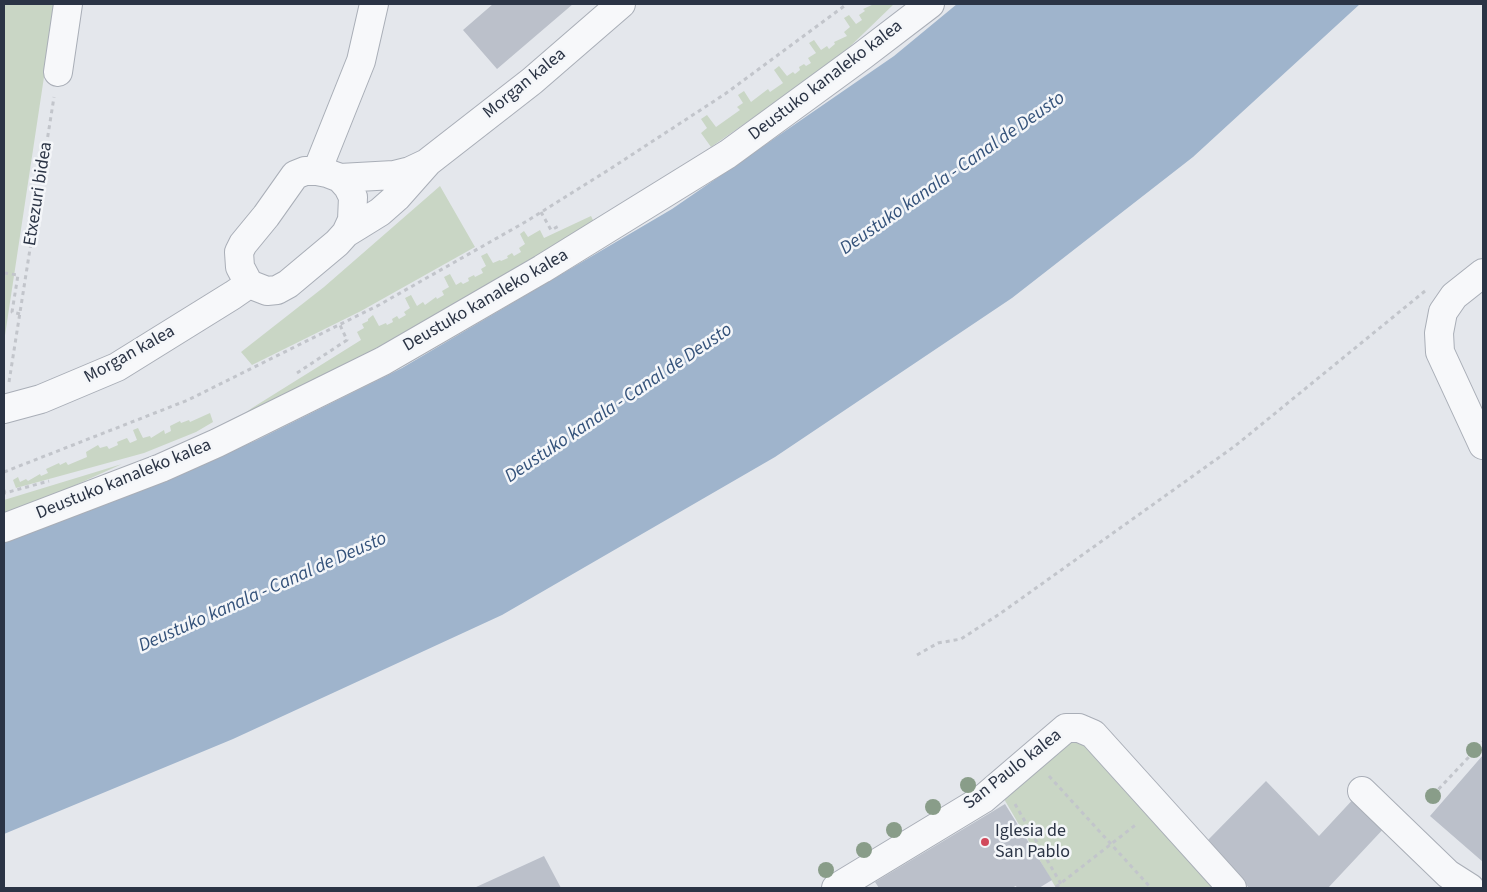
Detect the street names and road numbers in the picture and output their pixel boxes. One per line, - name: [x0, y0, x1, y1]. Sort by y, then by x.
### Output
- street label: Deustuko kanaleko kalea: [745, 16, 907, 146]
- street label: Morgan kalea: [479, 44, 571, 124]
- street label: Etxezuri bidea: [20, 140, 58, 248]
- street label: Deustuko kanaleko kalea: [400, 245, 572, 357]
- street label: Morgan kalea: [81, 321, 179, 389]
- street label: Deustuko kanaleko kalea: [33, 435, 215, 525]
- street label: San Paulo kalea: [960, 725, 1066, 815]

